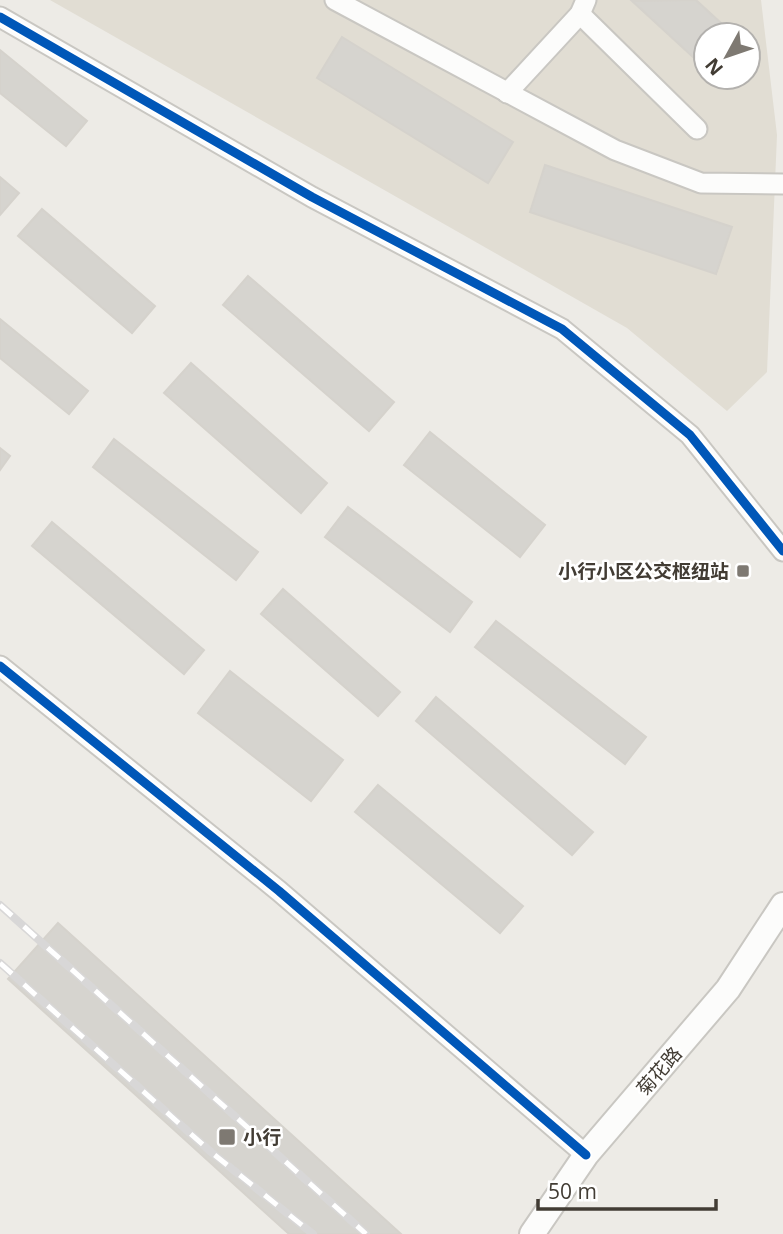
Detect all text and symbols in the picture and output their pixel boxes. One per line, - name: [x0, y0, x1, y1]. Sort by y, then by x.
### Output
- north arrow: [692, 21, 762, 91]
- text: N: [699, 53, 729, 81]
- place label: 小行小区公交枢纽站: [558, 558, 729, 584]
- marker: 小行小区公交枢纽站: [735, 563, 751, 579]
- street label: 菊花路: [630, 1041, 688, 1101]
- place label: 小行: [243, 1124, 281, 1150]
- marker: 小行: [217, 1127, 237, 1147]
- scale bar: [538, 1168, 716, 1212]
- text: 50 m: [548, 1177, 597, 1205]

